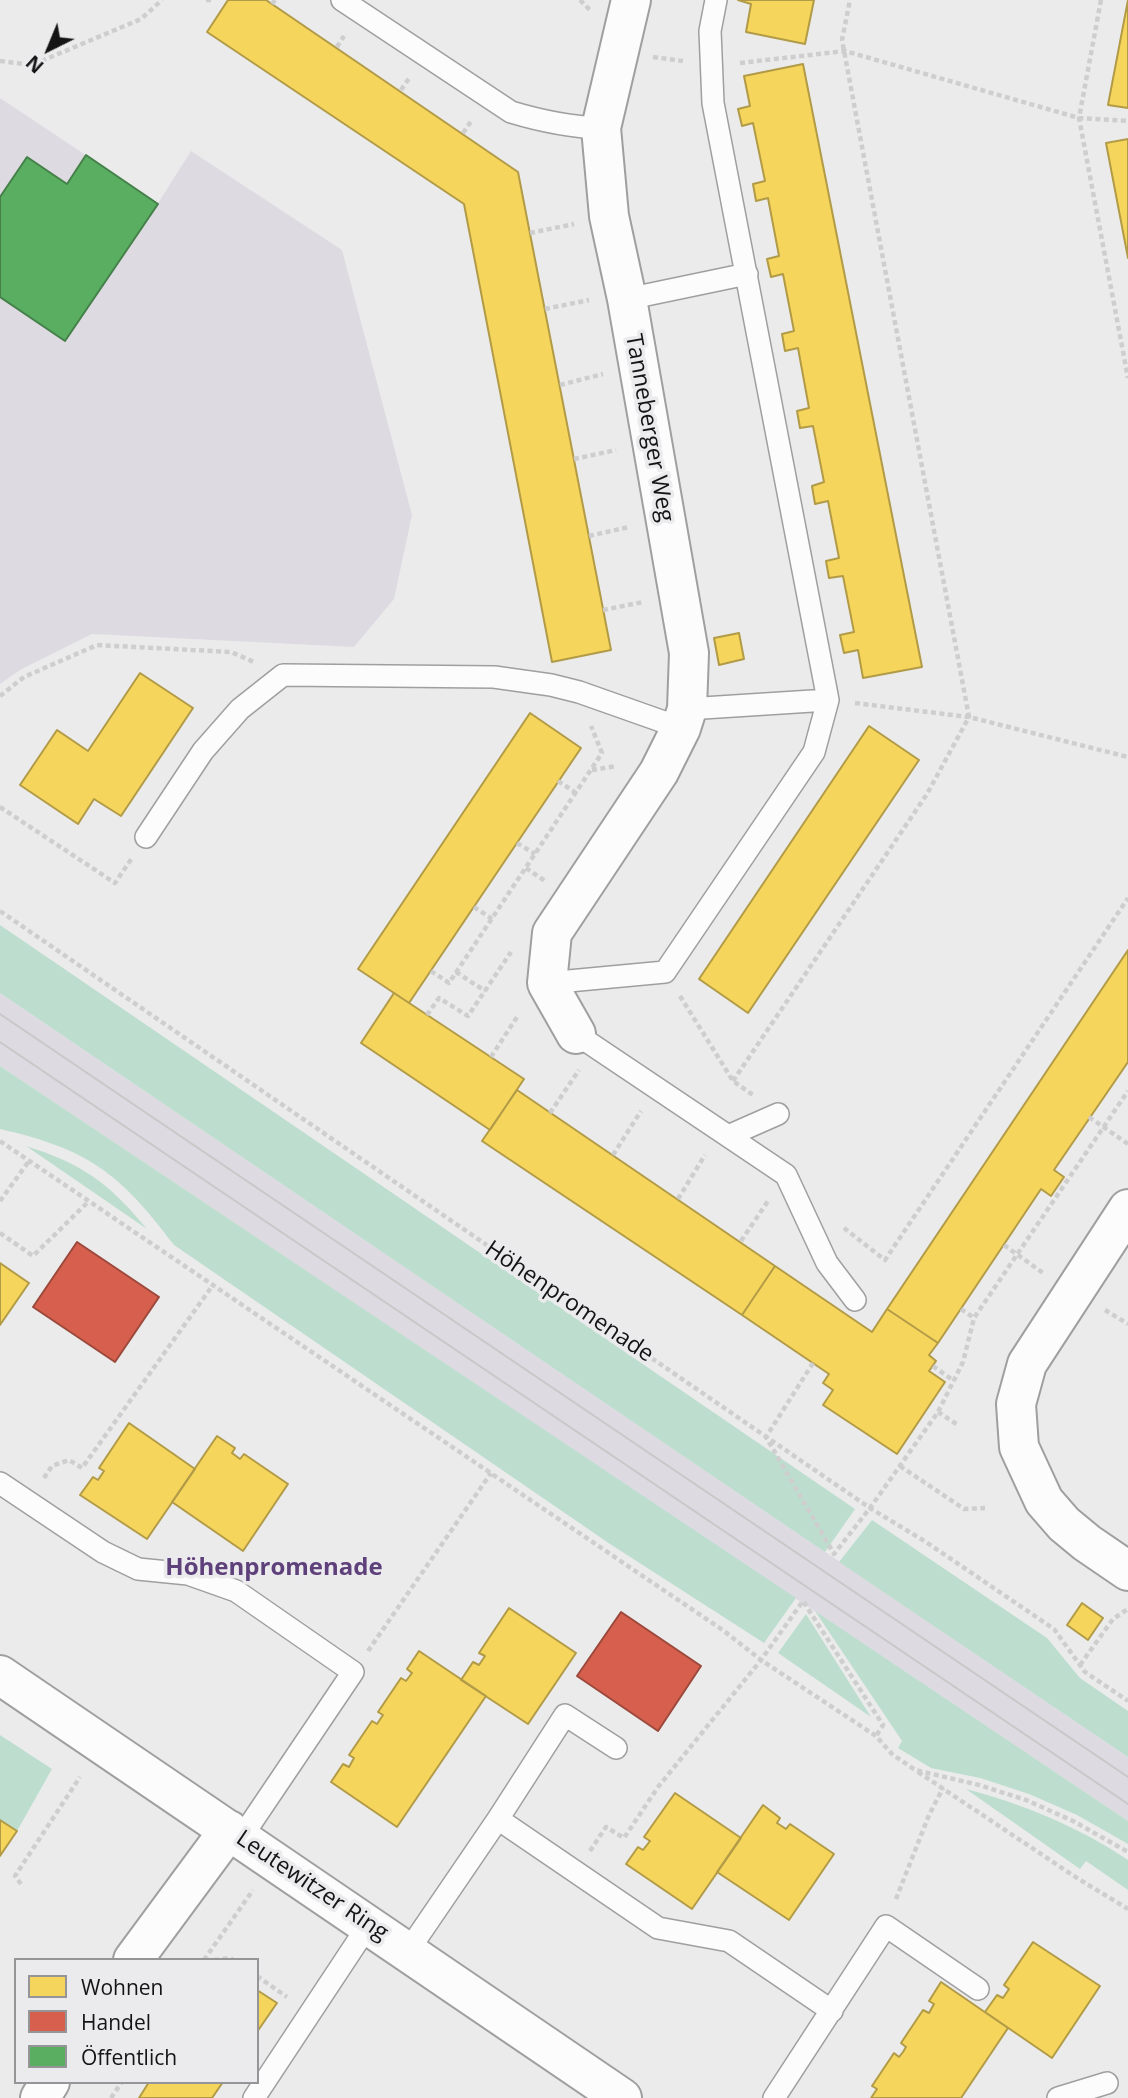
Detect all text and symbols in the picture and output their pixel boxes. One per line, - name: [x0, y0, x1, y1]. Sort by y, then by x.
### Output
- north arrow: [14, 14, 84, 84]
- text: N: [20, 50, 49, 79]
- street label: Tanneberger Weg: [619, 332, 679, 524]
- street label: Höhenpromenade: [479, 1235, 659, 1369]
- district label: Höhenpromenade: [165, 1554, 383, 1582]
- street label: Leutewitzer Ring: [231, 1825, 393, 1947]
- legend: [14, 1958, 259, 2084]
- text: Wohnen: [81, 1973, 163, 2001]
- text: Handel: [81, 2008, 151, 2036]
- text: Öffentlich: [81, 2043, 177, 2071]

